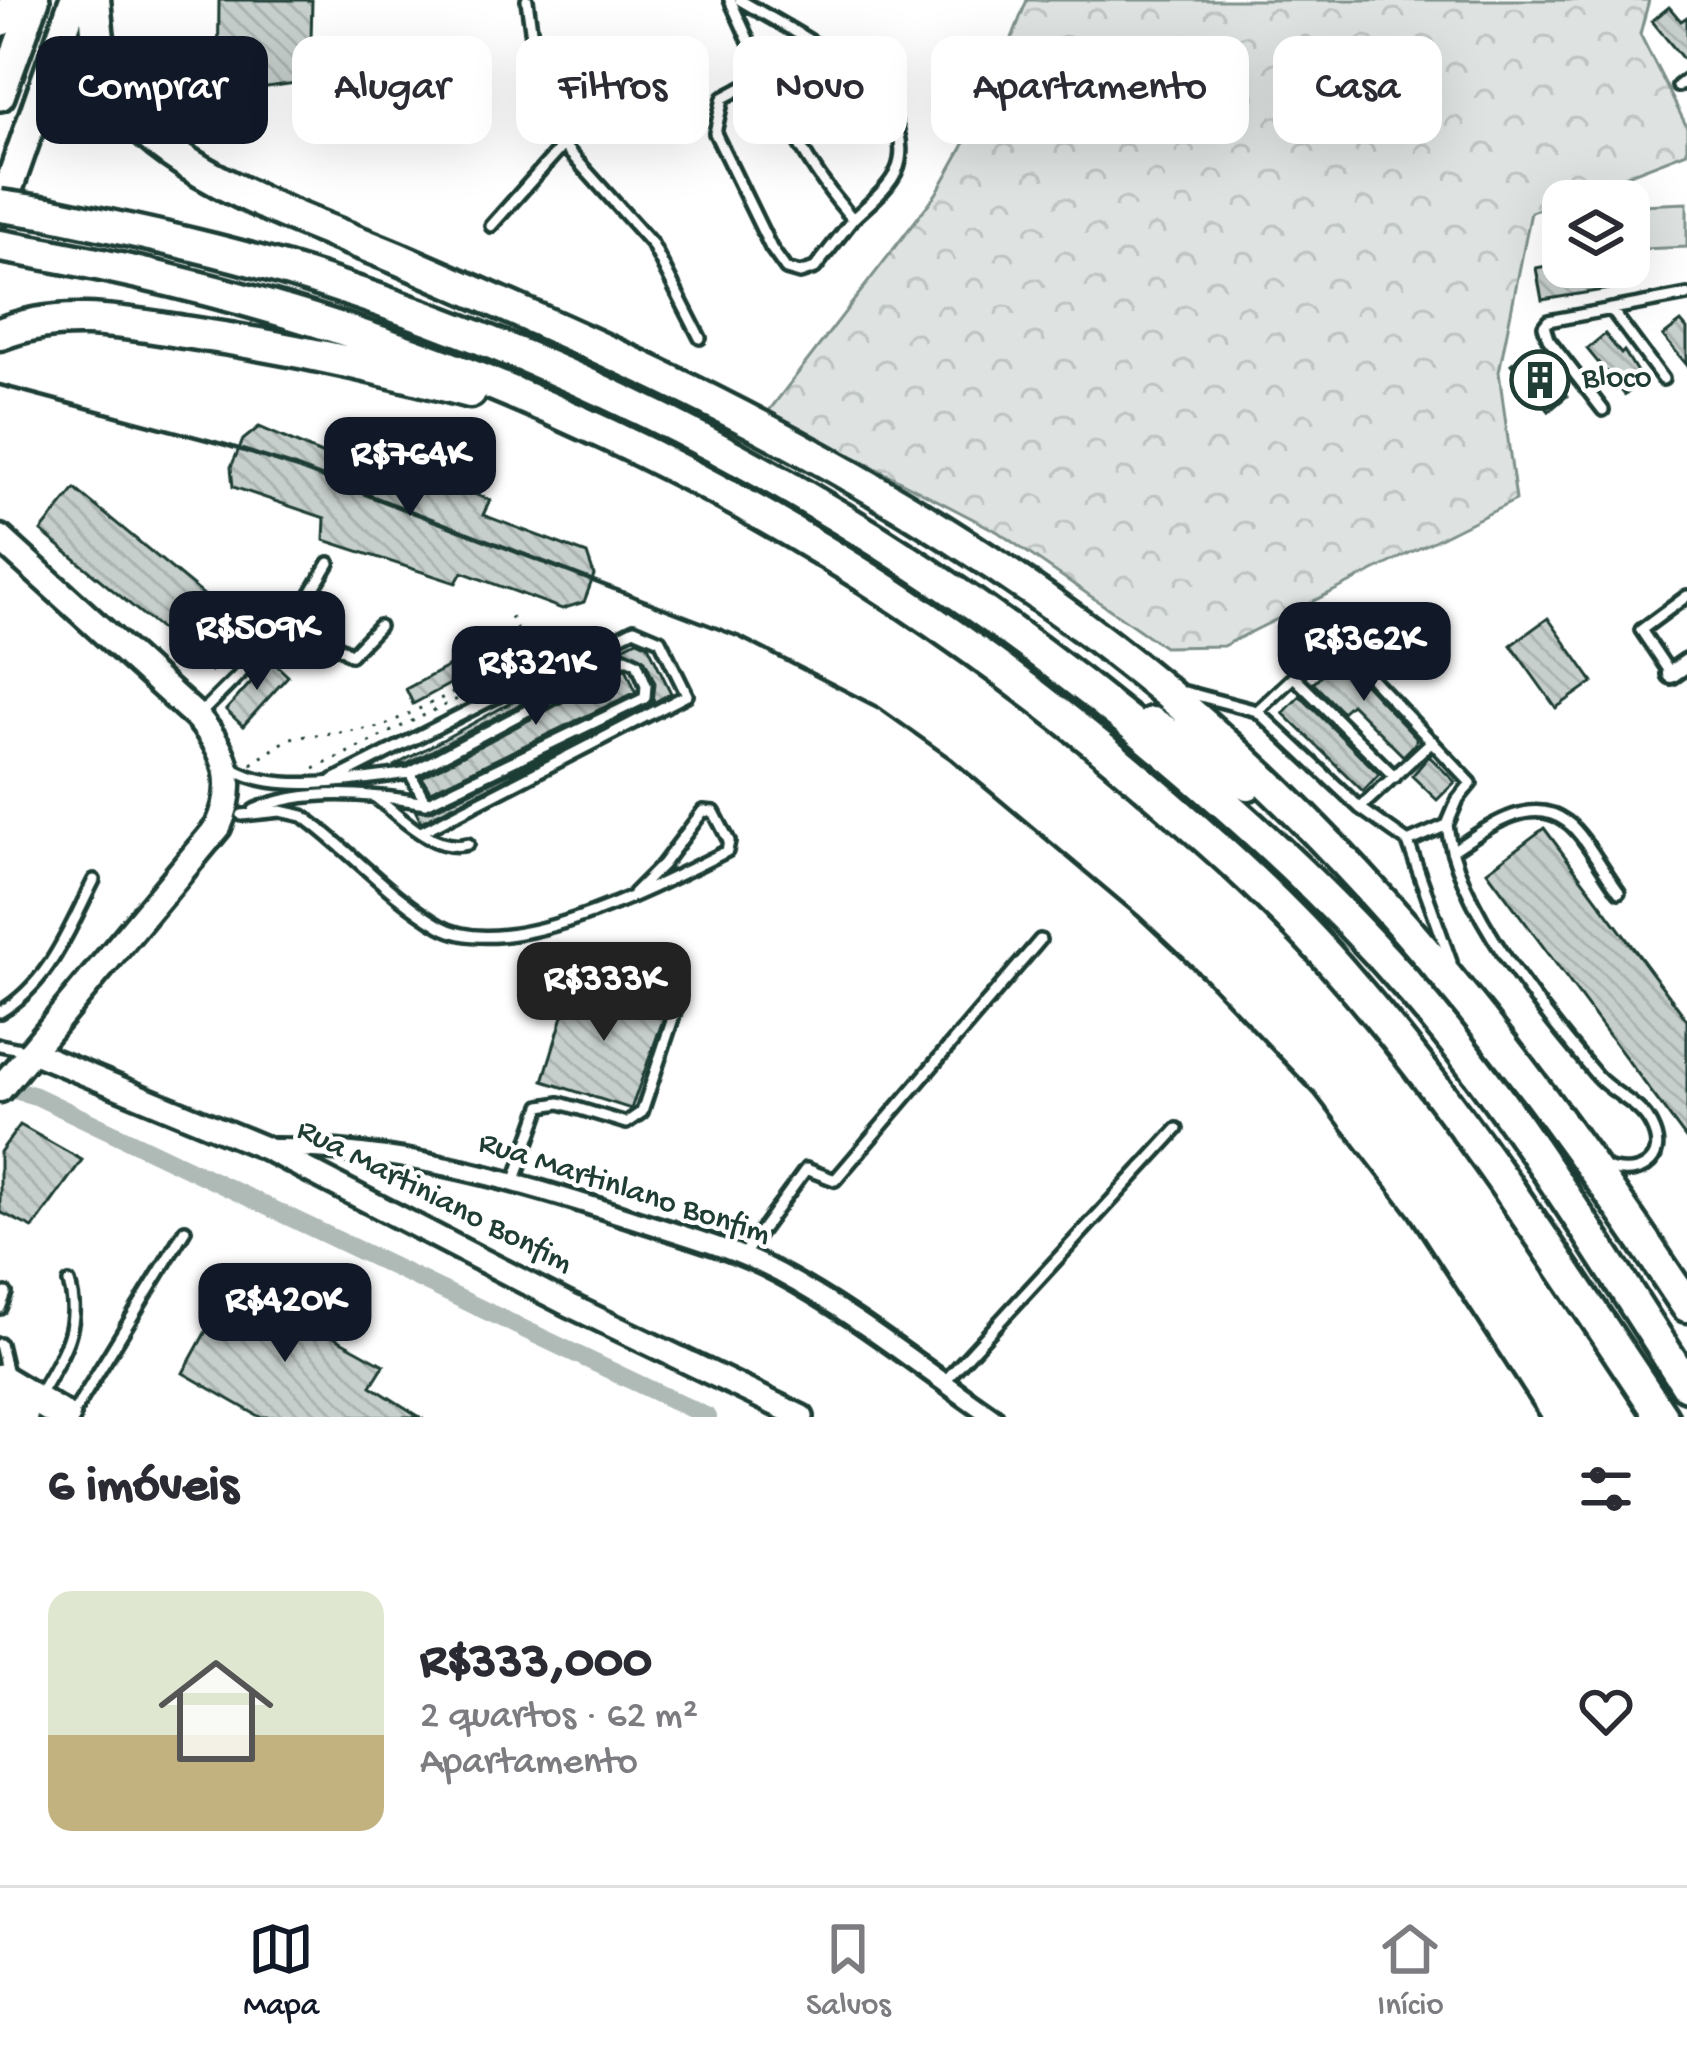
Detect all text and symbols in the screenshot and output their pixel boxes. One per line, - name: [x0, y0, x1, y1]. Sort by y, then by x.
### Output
- chip: Comprar: [36, 36, 268, 144]
- chip: Alugar: [292, 36, 492, 144]
- chip: Filtros: [516, 36, 709, 144]
- chip: Novo: [733, 36, 907, 144]
- chip: Apartamento: [931, 36, 1249, 144]
- chip: Casa: [1273, 36, 1442, 144]
- map controls: [1542, 180, 1650, 288]
- button: layers: [1542, 180, 1650, 288]
- building icon: Bloco: [1509, 349, 1571, 411]
- place label: Bloco: [1581, 361, 1652, 399]
- pin: R$764K: [312, 417, 508, 519]
- text: R$764K: [351, 433, 469, 479]
- pin: R$509K: [159, 591, 355, 693]
- pin: R$362K: [1266, 602, 1462, 704]
- text: R$509K: [196, 607, 318, 653]
- text: R$362K: [1305, 618, 1423, 664]
- pin: R$321K: [438, 626, 634, 728]
- text: R$321K: [479, 642, 593, 688]
- pin: R$333K: [506, 942, 702, 1044]
- text: R$333K: [544, 958, 664, 1004]
- street label: Rua Martiniano Bonfim: [290, 1112, 578, 1284]
- street label: Rua Martinlano Bonfim: [473, 1125, 775, 1255]
- pin: R$420K: [187, 1263, 383, 1365]
- text: R$420K: [225, 1279, 345, 1325]
- icon: filters: [1573, 1456, 1639, 1522]
- text: 6 imóveis: [48, 1459, 238, 1519]
- text: R$333,000: [420, 1635, 652, 1695]
- icon: home: [144, 1639, 288, 1783]
- icon: heart: [1573, 1678, 1639, 1744]
- text: 2 quartos · 62 m²: [420, 1695, 698, 1741]
- text: Apartamento: [420, 1741, 638, 1787]
- tab: Mapa: [243, 1916, 319, 2026]
- tab: Salvos: [806, 1916, 891, 2026]
- tab: Início: [1377, 1916, 1444, 2026]

